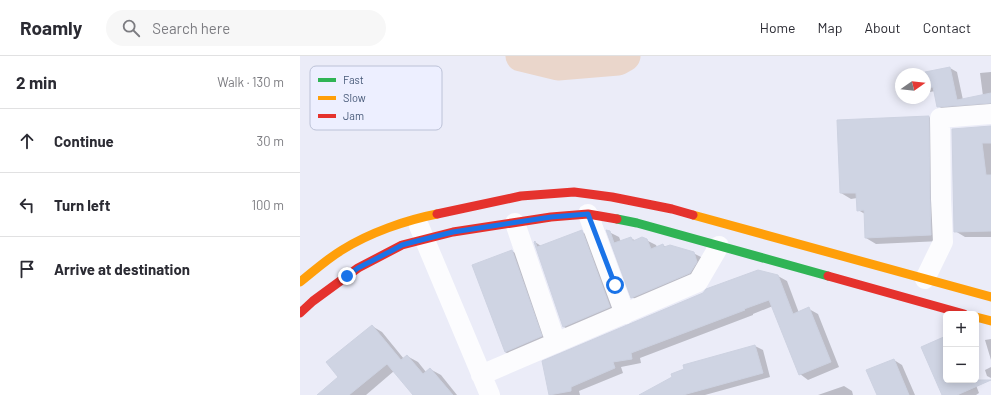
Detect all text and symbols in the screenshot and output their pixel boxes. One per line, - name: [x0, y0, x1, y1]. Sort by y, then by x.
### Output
- search box: [106, 10, 386, 46]
- text: Roamly: [20, 16, 82, 39]
- icon: search: [120, 17, 142, 39]
- text: Search here: [152, 19, 230, 37]
- text: Home: [760, 19, 796, 36]
- text: Map: [818, 19, 842, 36]
- text: About: [864, 19, 901, 36]
- text: Contact: [923, 19, 971, 36]
- legend: [310, 66, 442, 130]
- north arrow: [895, 68, 931, 104]
- text: 2 min: [16, 72, 57, 92]
- text: Fast: [343, 73, 364, 86]
- text: Walk · 130 m: [217, 74, 284, 90]
- text: Slow: [343, 91, 366, 104]
- text: Jam: [343, 109, 364, 122]
- icon: ahead: [16, 130, 38, 152]
- text: Continue: [54, 132, 114, 150]
- text: 30 m: [257, 133, 284, 149]
- icon: left: [16, 194, 38, 216]
- text: Turn left: [54, 196, 110, 214]
- text: 100 m: [251, 197, 284, 213]
- icon: arrive: [16, 258, 38, 280]
- text: Arrive at destination: [54, 260, 190, 278]
- route end: [338, 267, 356, 285]
- route start: [606, 276, 624, 294]
- map controls: [943, 311, 979, 383]
- button: +: [943, 311, 979, 347]
- button: −: [943, 347, 979, 383]

